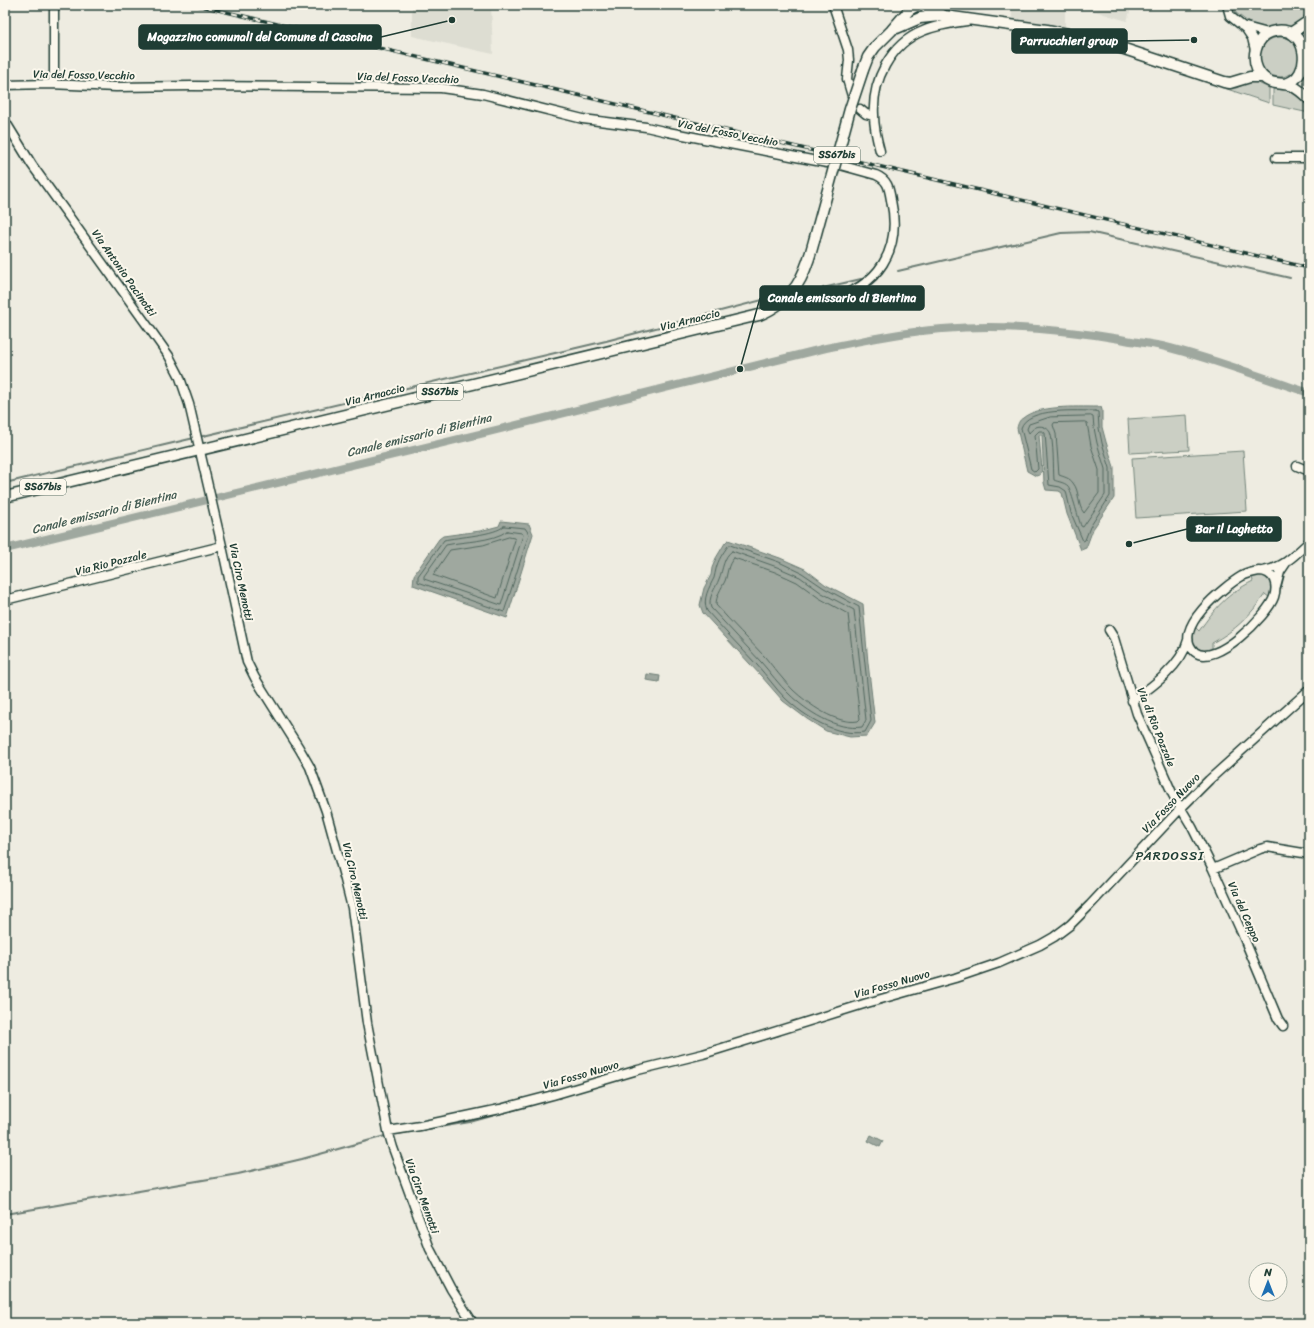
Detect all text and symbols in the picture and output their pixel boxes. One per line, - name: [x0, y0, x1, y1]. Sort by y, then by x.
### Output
- callout: Magazzino comunali del Comune di Cascina: [139, 25, 381, 49]
- text: Magazzino comunali del Comune di Cascina: [146, 26, 373, 48]
- callout: Parrucchieri group: [1012, 29, 1127, 53]
- text: Parrucchieri group: [1020, 30, 1119, 52]
- street label: Via del Fosso Vecchio: [33, 65, 135, 85]
- street label: Via del Fosso Vecchio: [357, 67, 460, 89]
- street label: Via del Fosso Vecchio: [676, 114, 780, 152]
- road number: SS67bis: [814, 147, 860, 163]
- street label: Via Antonio Pacinotti: [87, 225, 162, 321]
- callout: Canale emissario di Bientina: [760, 286, 924, 310]
- text: Canale emissario di Bientina: [767, 287, 916, 309]
- street label: Via Arnaccio: [658, 303, 722, 337]
- street label: Via Arnaccio: [343, 378, 407, 412]
- road number: SS67bis: [417, 384, 463, 400]
- water label: Canale emissario di Bientina: [344, 406, 495, 464]
- road number: SS67bis: [20, 479, 66, 495]
- water label: Canale emissario di Bientina: [29, 483, 180, 541]
- callout: Bar il Laghetto: [1187, 517, 1281, 541]
- text: Bar il Laghetto: [1195, 518, 1274, 540]
- street label: Via Ciro Menotti: [224, 541, 259, 623]
- street label: Via Rio Pozzale: [73, 545, 149, 581]
- street label: Via di Rio Pozzale: [1131, 684, 1181, 770]
- street label: Via Fosso Nuovo: [1137, 768, 1205, 838]
- street label: Via Ciro Menotti: [337, 840, 373, 922]
- district label: PARDOSSI: [1136, 844, 1204, 867]
- street label: Via del Ceppo: [1222, 879, 1266, 946]
- street label: Via Fosso Nuovo: [852, 964, 932, 1004]
- street label: Via Fosso Nuovo: [541, 1055, 621, 1095]
- street label: Via Ciro Menotti: [400, 1156, 445, 1237]
- north arrow: [1248, 1262, 1288, 1302]
- text: N: [1263, 1263, 1272, 1282]

